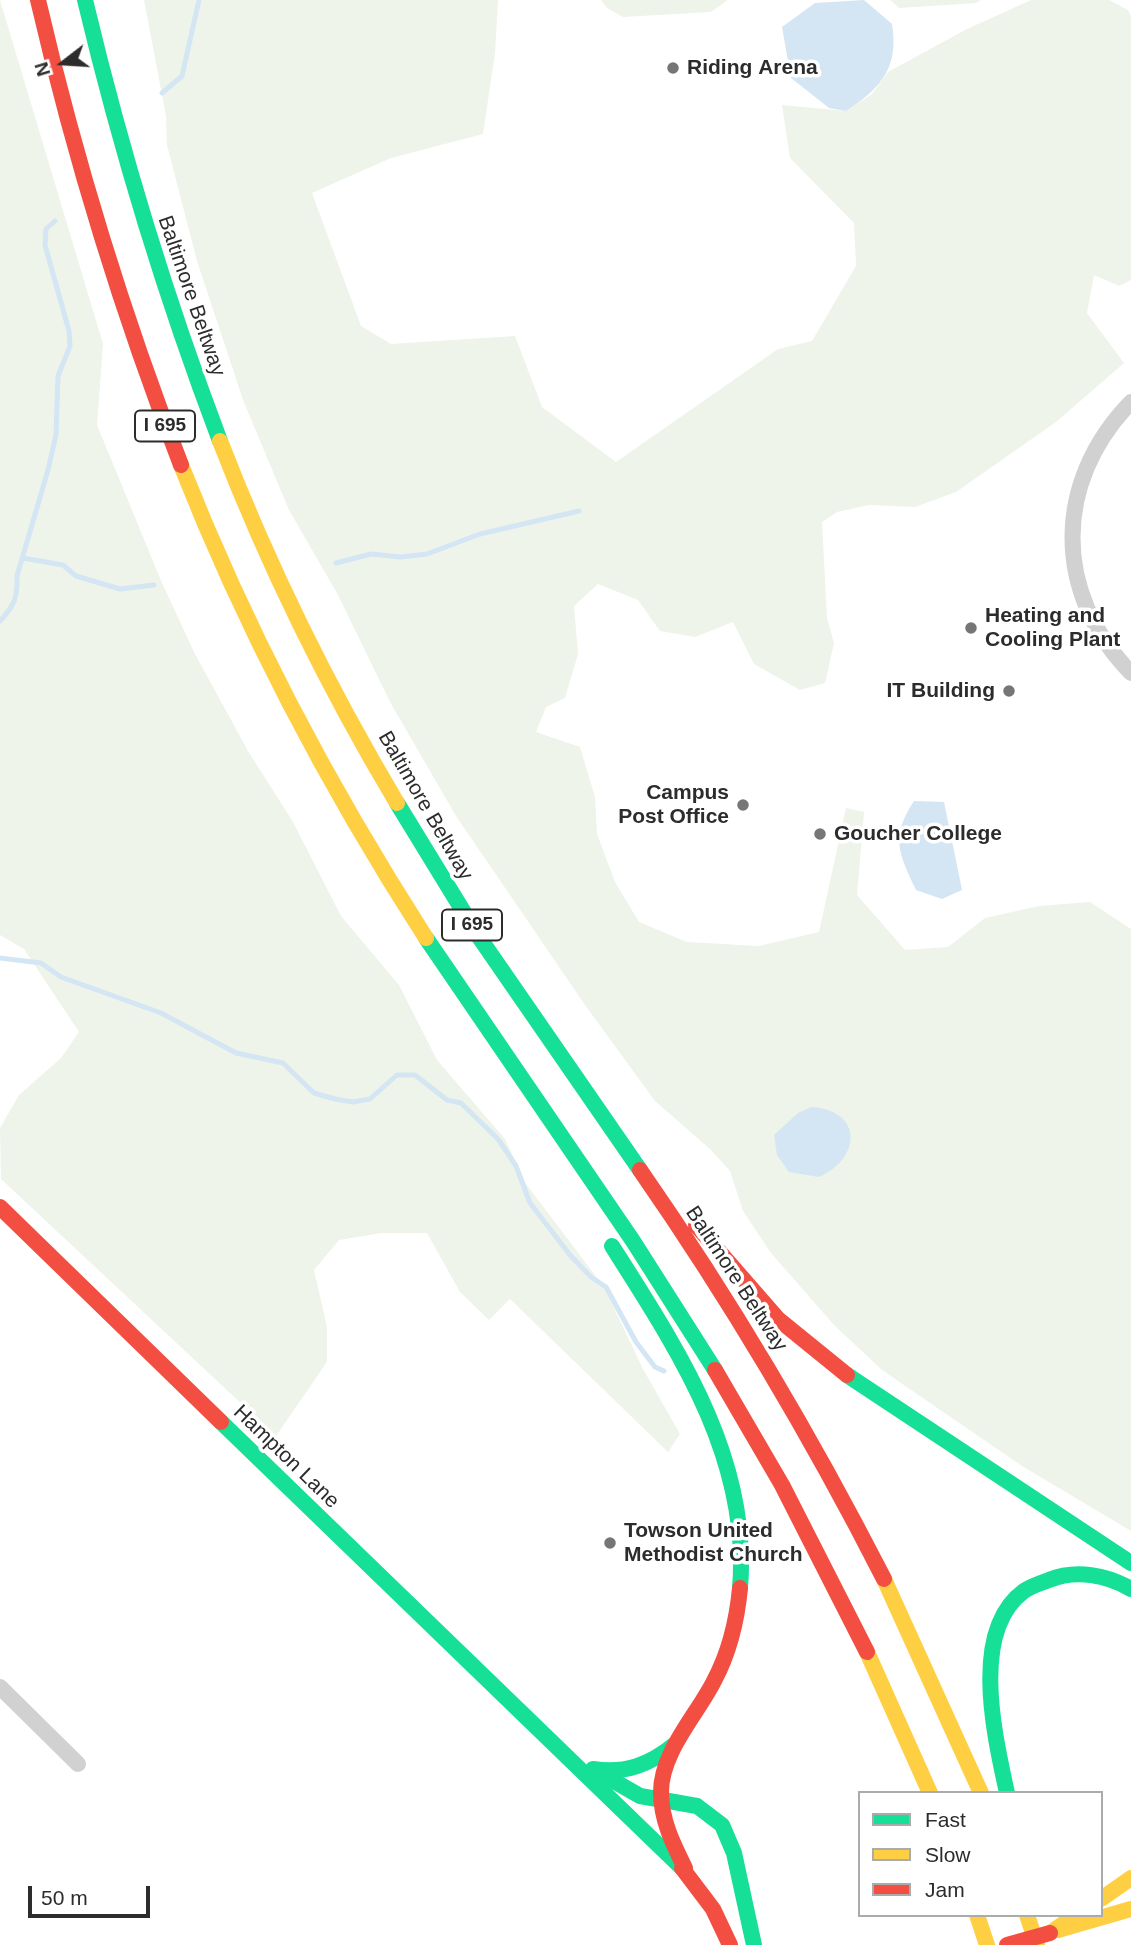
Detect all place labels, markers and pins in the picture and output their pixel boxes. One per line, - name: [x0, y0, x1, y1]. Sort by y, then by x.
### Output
- place label: Riding Arena: [687, 55, 818, 81]
- marker: Riding Arena: [665, 60, 681, 76]
- place label: Heating and Cooling Plant: [985, 603, 1120, 653]
- marker: Heating and Cooling Plant: [963, 620, 979, 636]
- place label: IT Building: [887, 678, 995, 704]
- marker: IT Building: [1001, 683, 1017, 699]
- place label: Campus Post Office: [618, 780, 729, 830]
- marker: Campus Post Office: [735, 797, 751, 813]
- place label: Goucher College: [834, 821, 1002, 847]
- marker: Goucher College: [812, 826, 828, 842]
- place label: Towson United Methodist Church: [624, 1518, 802, 1568]
- marker: Towson United Methodist Church: [602, 1535, 618, 1551]

